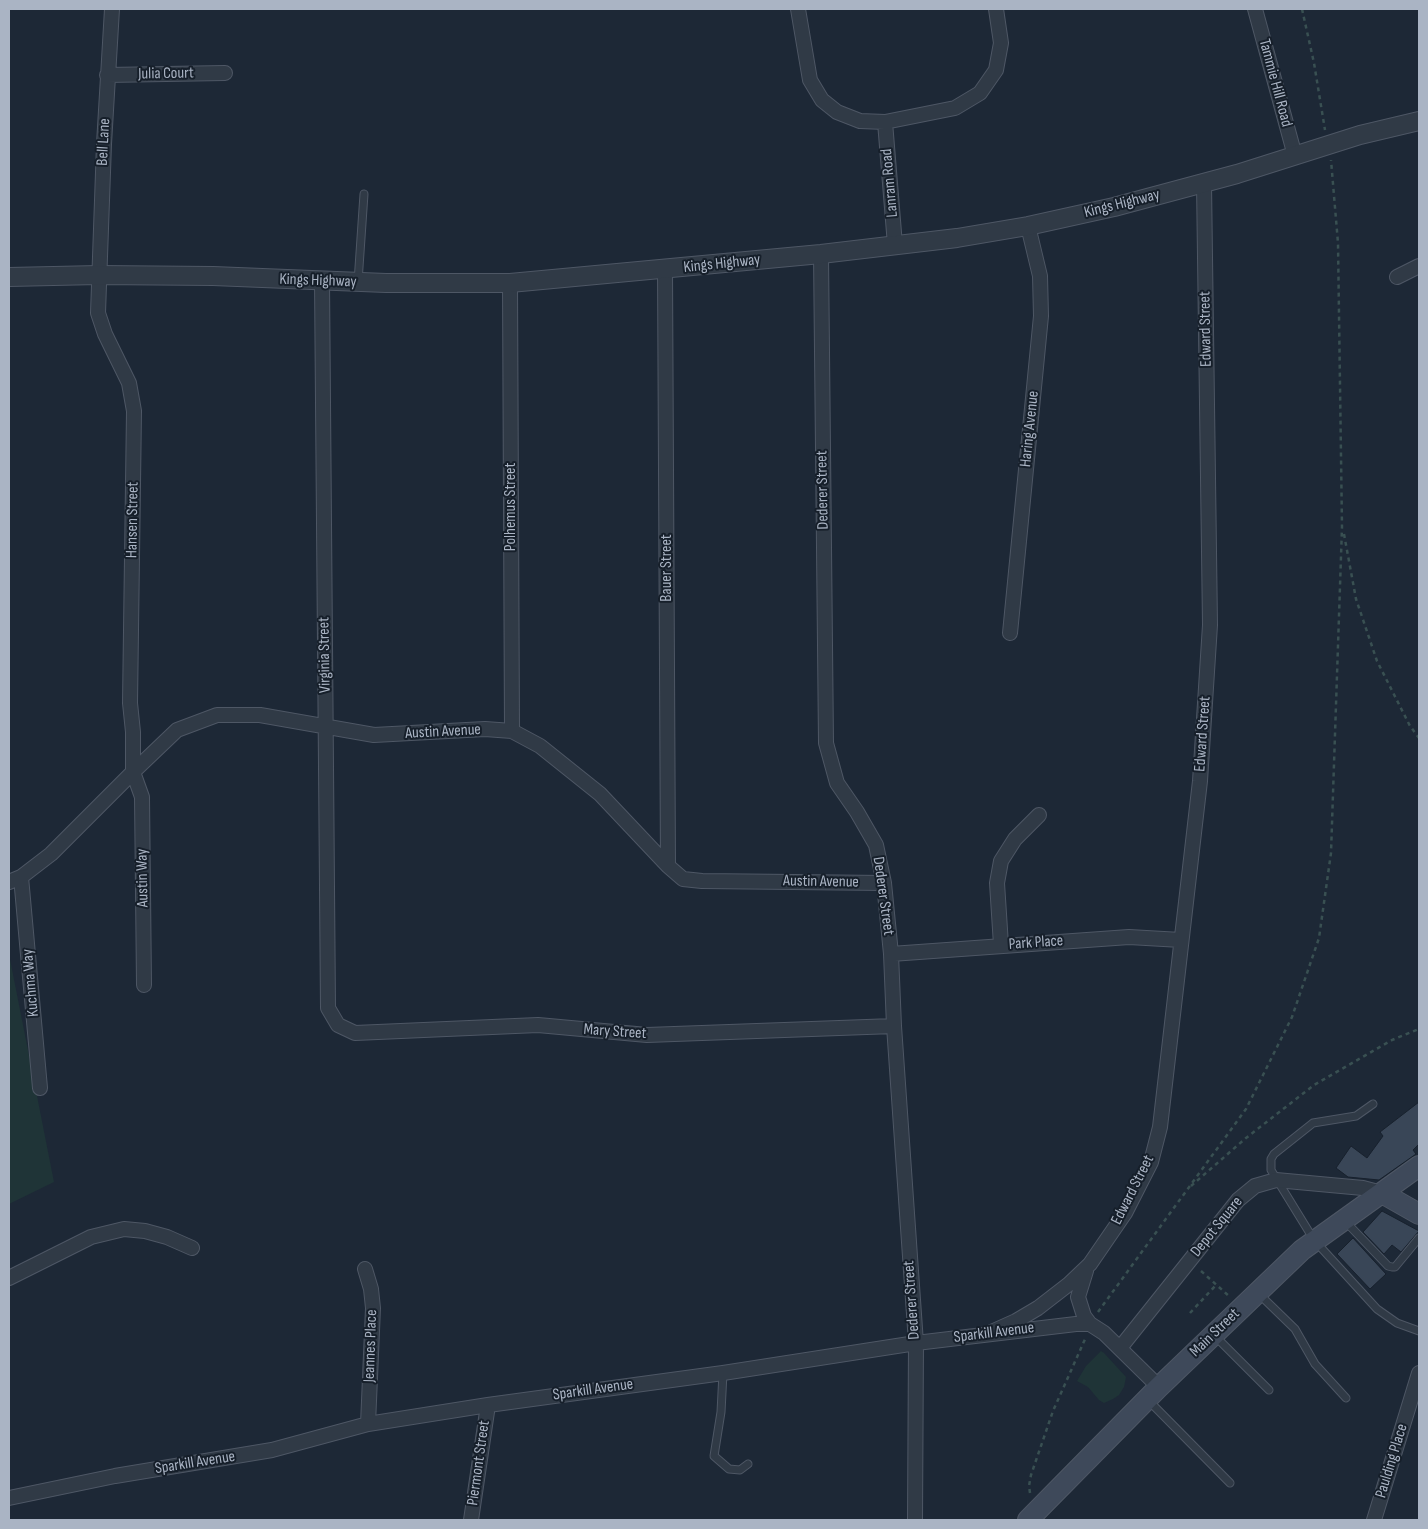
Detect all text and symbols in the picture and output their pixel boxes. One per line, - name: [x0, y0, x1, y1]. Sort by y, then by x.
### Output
- street label: Tammie Hill Road: [1254, 37, 1296, 129]
- street label: Julia Court: [138, 64, 194, 84]
- street label: Bell Lane: [93, 118, 115, 166]
- street label: Lanram Road: [877, 148, 903, 218]
- street label: Kings Highway: [1082, 185, 1162, 223]
- street label: Kings Highway: [683, 250, 761, 278]
- street label: Kings Highway: [279, 270, 357, 292]
- street label: Edward Street: [1196, 291, 1216, 367]
- street label: Haring Avenue: [1016, 390, 1044, 468]
- street label: Dederer Street: [813, 450, 833, 530]
- street label: Polhemus Street: [501, 463, 521, 551]
- street label: Hansen Street: [123, 482, 143, 558]
- street label: Bauer Street: [657, 534, 677, 602]
- street label: Virginia Street: [315, 617, 335, 693]
- street label: Edward Street: [1191, 696, 1215, 772]
- street label: Austin Avenue: [405, 720, 481, 744]
- street label: Austin Way: [133, 848, 153, 908]
- street label: Dederer Street: [868, 856, 898, 936]
- street label: Austin Avenue: [783, 872, 859, 892]
- street label: Park Place: [1008, 932, 1064, 954]
- street label: Kuchma Way: [18, 948, 44, 1018]
- street label: Mary Street: [583, 1020, 647, 1044]
- street label: Edward Street: [1107, 1152, 1159, 1228]
- street label: Depot Square: [1187, 1193, 1247, 1261]
- street label: Dederer Street: [900, 1260, 924, 1340]
- street label: Main Street: [1186, 1305, 1244, 1361]
- street label: Jeannes Place: [360, 1309, 382, 1383]
- street label: Sparkill Avenue: [953, 1319, 1035, 1347]
- street label: Sparkill Avenue: [552, 1375, 634, 1405]
- street label: Piermont Street: [464, 1419, 494, 1507]
- street label: Paulding Place: [1372, 1422, 1412, 1500]
- street label: Sparkill Avenue: [154, 1447, 236, 1479]

